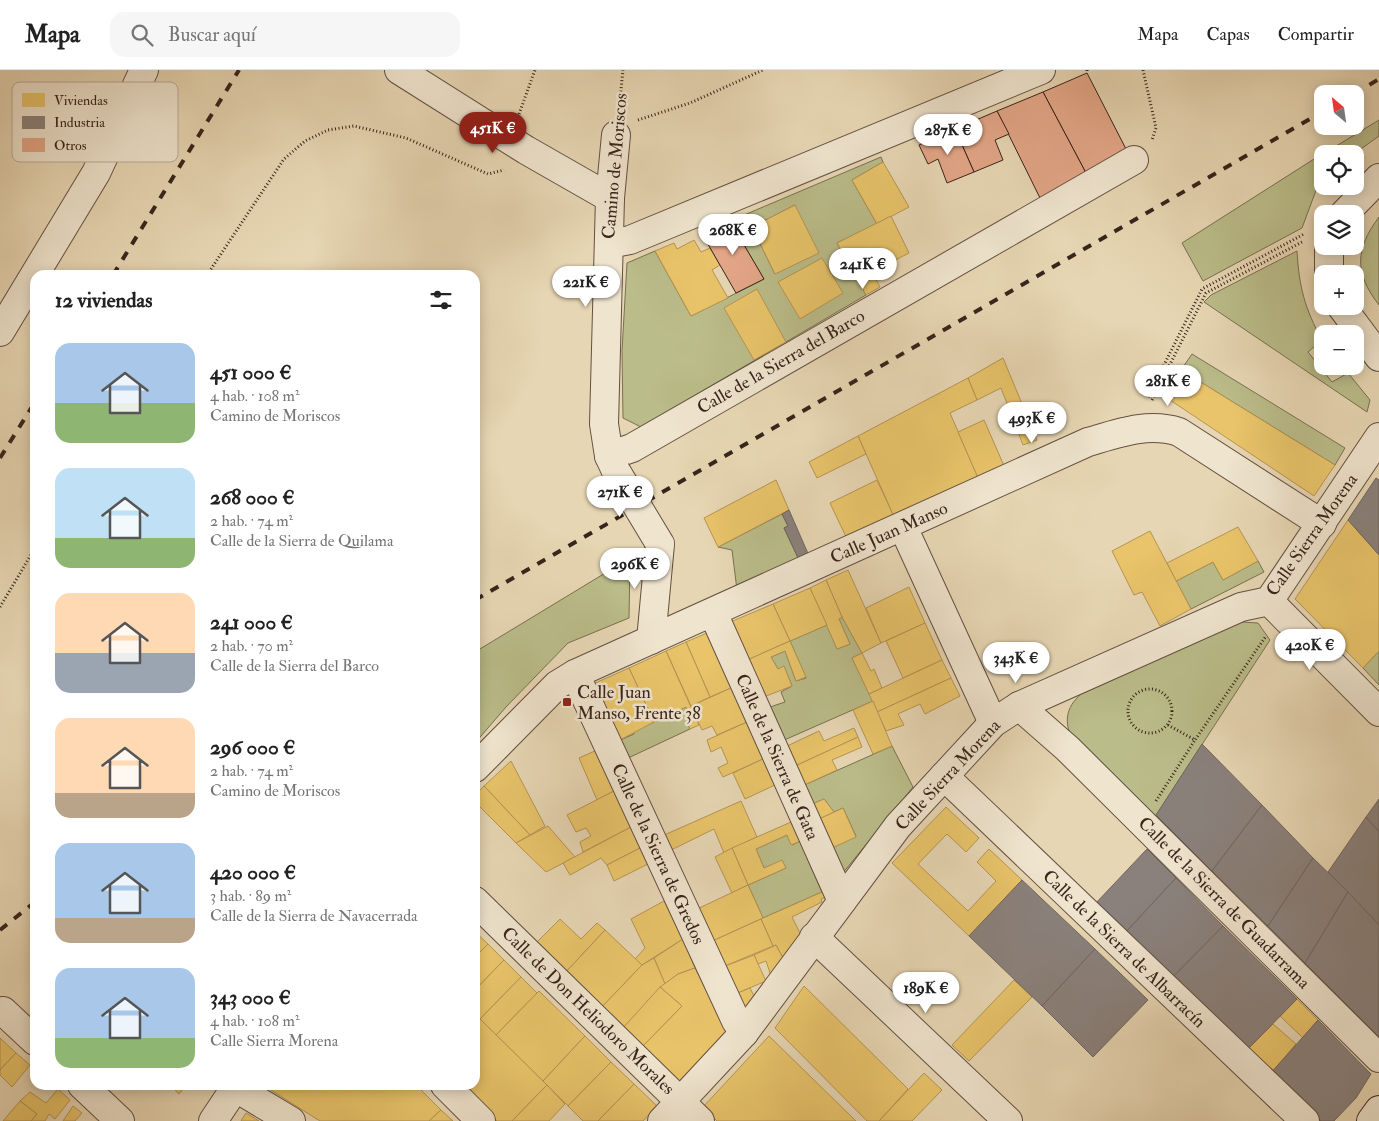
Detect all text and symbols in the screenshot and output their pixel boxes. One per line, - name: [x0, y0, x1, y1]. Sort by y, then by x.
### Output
- search box: [110, 12, 460, 57]
- text: Mapa: [25, 19, 80, 50]
- icon: search: [128, 21, 156, 49]
- text: Buscar aquí: [168, 23, 256, 47]
- text: Mapa: [1137, 23, 1179, 46]
- text: Capas: [1207, 23, 1250, 46]
- text: Compartir: [1278, 23, 1354, 46]
- legend: [12, 82, 178, 162]
- north arrow: [1314, 85, 1364, 135]
- map controls: [1314, 85, 1364, 375]
- text: Viviendas: [54, 92, 108, 109]
- street label: Camino de Moriscos: [597, 92, 633, 240]
- pin: 451K €: [452, 112, 534, 154]
- text: Industria: [54, 114, 105, 131]
- pin: 287K €: [907, 114, 989, 156]
- text: 451K €: [470, 118, 516, 138]
- text: 287K €: [925, 120, 971, 140]
- text: Otros: [54, 137, 87, 154]
- button: locate: [1314, 145, 1364, 195]
- button: layers: [1314, 205, 1364, 255]
- pin: 268K €: [692, 214, 774, 256]
- text: 268K €: [709, 220, 757, 240]
- pin: 241K €: [822, 248, 904, 290]
- text: 241K €: [840, 254, 886, 274]
- button: +: [1314, 265, 1364, 315]
- pin: 221K €: [545, 266, 627, 308]
- text: 221K €: [563, 272, 609, 292]
- icon: filters: [427, 286, 455, 314]
- text: 12 viviendas: [55, 287, 152, 314]
- street label: Calle de la Sierra del Barco: [693, 304, 869, 420]
- button: −: [1314, 325, 1364, 375]
- text: 451 000 €: [210, 359, 291, 386]
- icon: home: [95, 363, 155, 423]
- pin: 281K €: [1127, 364, 1209, 407]
- text: 281K €: [1145, 371, 1191, 391]
- text: 4 hab. · 108 m²: [210, 386, 299, 406]
- pin: 493K €: [991, 402, 1073, 444]
- text: Camino de Moriscos: [210, 406, 340, 426]
- text: 493K €: [1009, 408, 1055, 428]
- street label: Calle Sierra Morena: [1261, 469, 1363, 601]
- pin: 271K €: [579, 476, 661, 518]
- text: 271K €: [597, 482, 643, 502]
- text: 268 000 €: [210, 484, 295, 511]
- icon: home: [95, 488, 155, 548]
- street label: Calle Juan Manso: [827, 497, 952, 569]
- text: 2 hab. · 74 m²: [210, 511, 293, 531]
- text: Calle de la Sierra de Quilama: [210, 531, 394, 551]
- pin: 296K €: [594, 548, 676, 590]
- text: 296K €: [611, 554, 659, 574]
- text: 241 000 €: [210, 609, 293, 636]
- icon: home: [95, 613, 155, 673]
- pin: 420K €: [1269, 628, 1351, 671]
- text: 420K €: [1286, 635, 1334, 655]
- text: 2 hab. · 70 m²: [210, 636, 293, 656]
- pin: 343K €: [975, 642, 1057, 684]
- text: 343K €: [994, 648, 1038, 668]
- text: Calle de la Sierra del Barco: [210, 656, 379, 676]
- street label: Calle de la Sierra de Gata: [730, 670, 824, 844]
- place label: Calle Juan Manso, Frente 38: [577, 681, 701, 725]
- marker: Calle Juan Manso, Frente 38: [561, 696, 573, 708]
- street label: Calle Sierra Morena: [890, 714, 1006, 836]
- text: 296 000 €: [210, 734, 295, 761]
- icon: home: [95, 738, 155, 798]
- street label: Calle de la Sierra de Gredos: [606, 760, 710, 948]
- text: 2 hab. · 74 m²: [210, 761, 293, 781]
- text: Camino de Moriscos: [210, 781, 340, 801]
- street label: Calle de la Sierra de Guadarrama: [1133, 812, 1315, 994]
- text: 420 000 €: [210, 859, 296, 886]
- icon: home: [95, 863, 155, 923]
- street label: Calle de la Sierra de Albarracín: [1038, 865, 1210, 1033]
- text: 3 hab. · 89 m²: [210, 886, 291, 906]
- text: Calle de la Sierra de Navacerrada: [210, 906, 418, 926]
- street label: Calle de Don Heliodoro Morales: [496, 922, 680, 1100]
- pin: 189K €: [885, 972, 967, 1014]
- text: 189K €: [903, 978, 949, 998]
- text: 343 000 €: [210, 984, 291, 1011]
- icon: home: [95, 988, 155, 1048]
- text: 4 hab. · 108 m²: [210, 1011, 299, 1031]
- text: Calle Sierra Morena: [210, 1031, 338, 1051]

